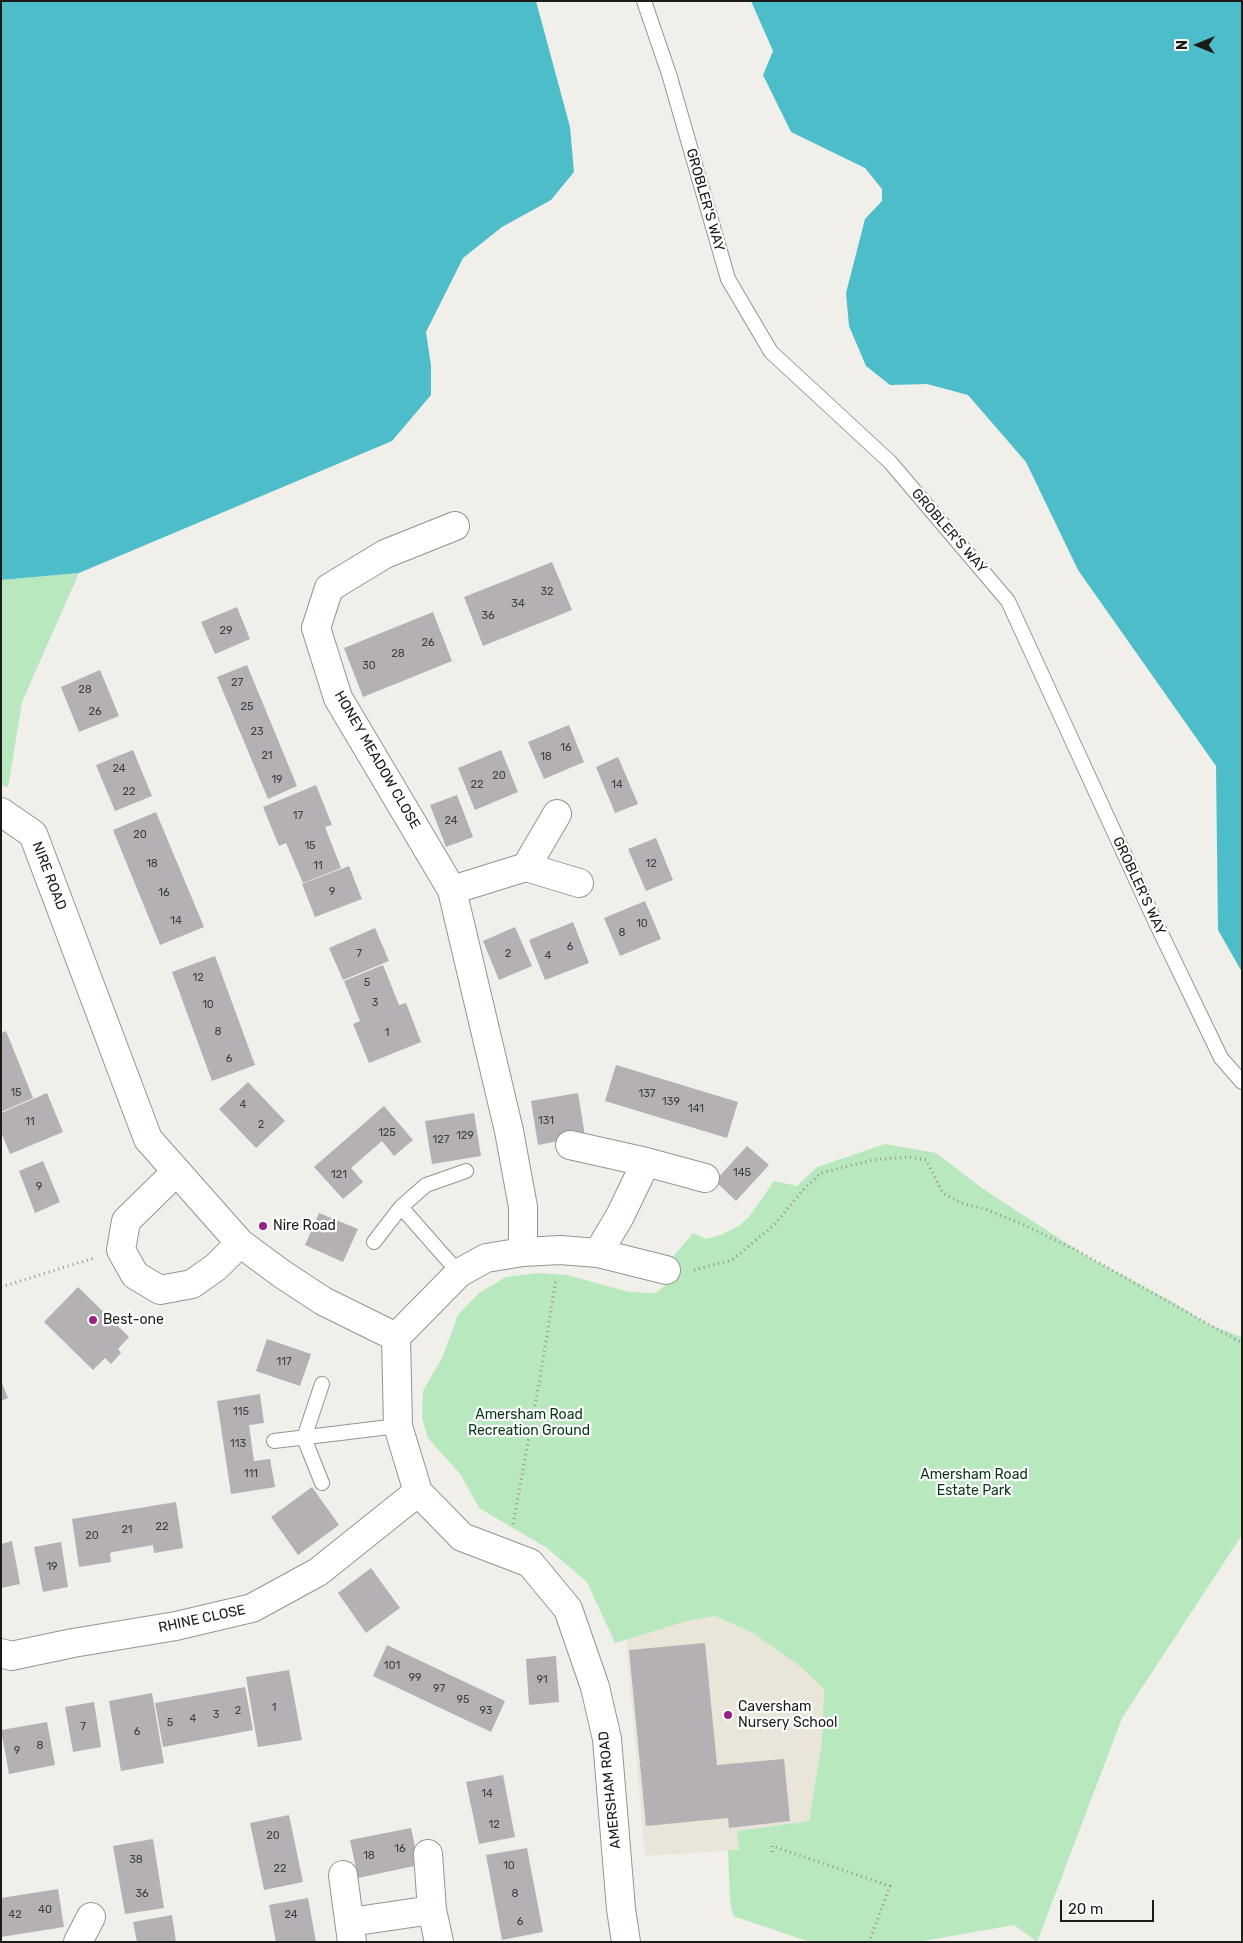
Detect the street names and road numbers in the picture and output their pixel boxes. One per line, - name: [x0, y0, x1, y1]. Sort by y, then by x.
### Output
- street label: GROBLER'S WAY: [682, 146, 728, 254]
- street label: GROBLER'S WAY: [908, 485, 990, 577]
- street label: HONEY MEADOW CLOSE: [331, 688, 423, 832]
- street label: GROBLER'S WAY: [1109, 834, 1169, 938]
- street label: NIRE ROAD: [28, 839, 70, 913]
- street label: RHINE CLOSE: [157, 1602, 247, 1636]
- street label: AMERSHAM ROAD: [595, 1730, 625, 1850]

